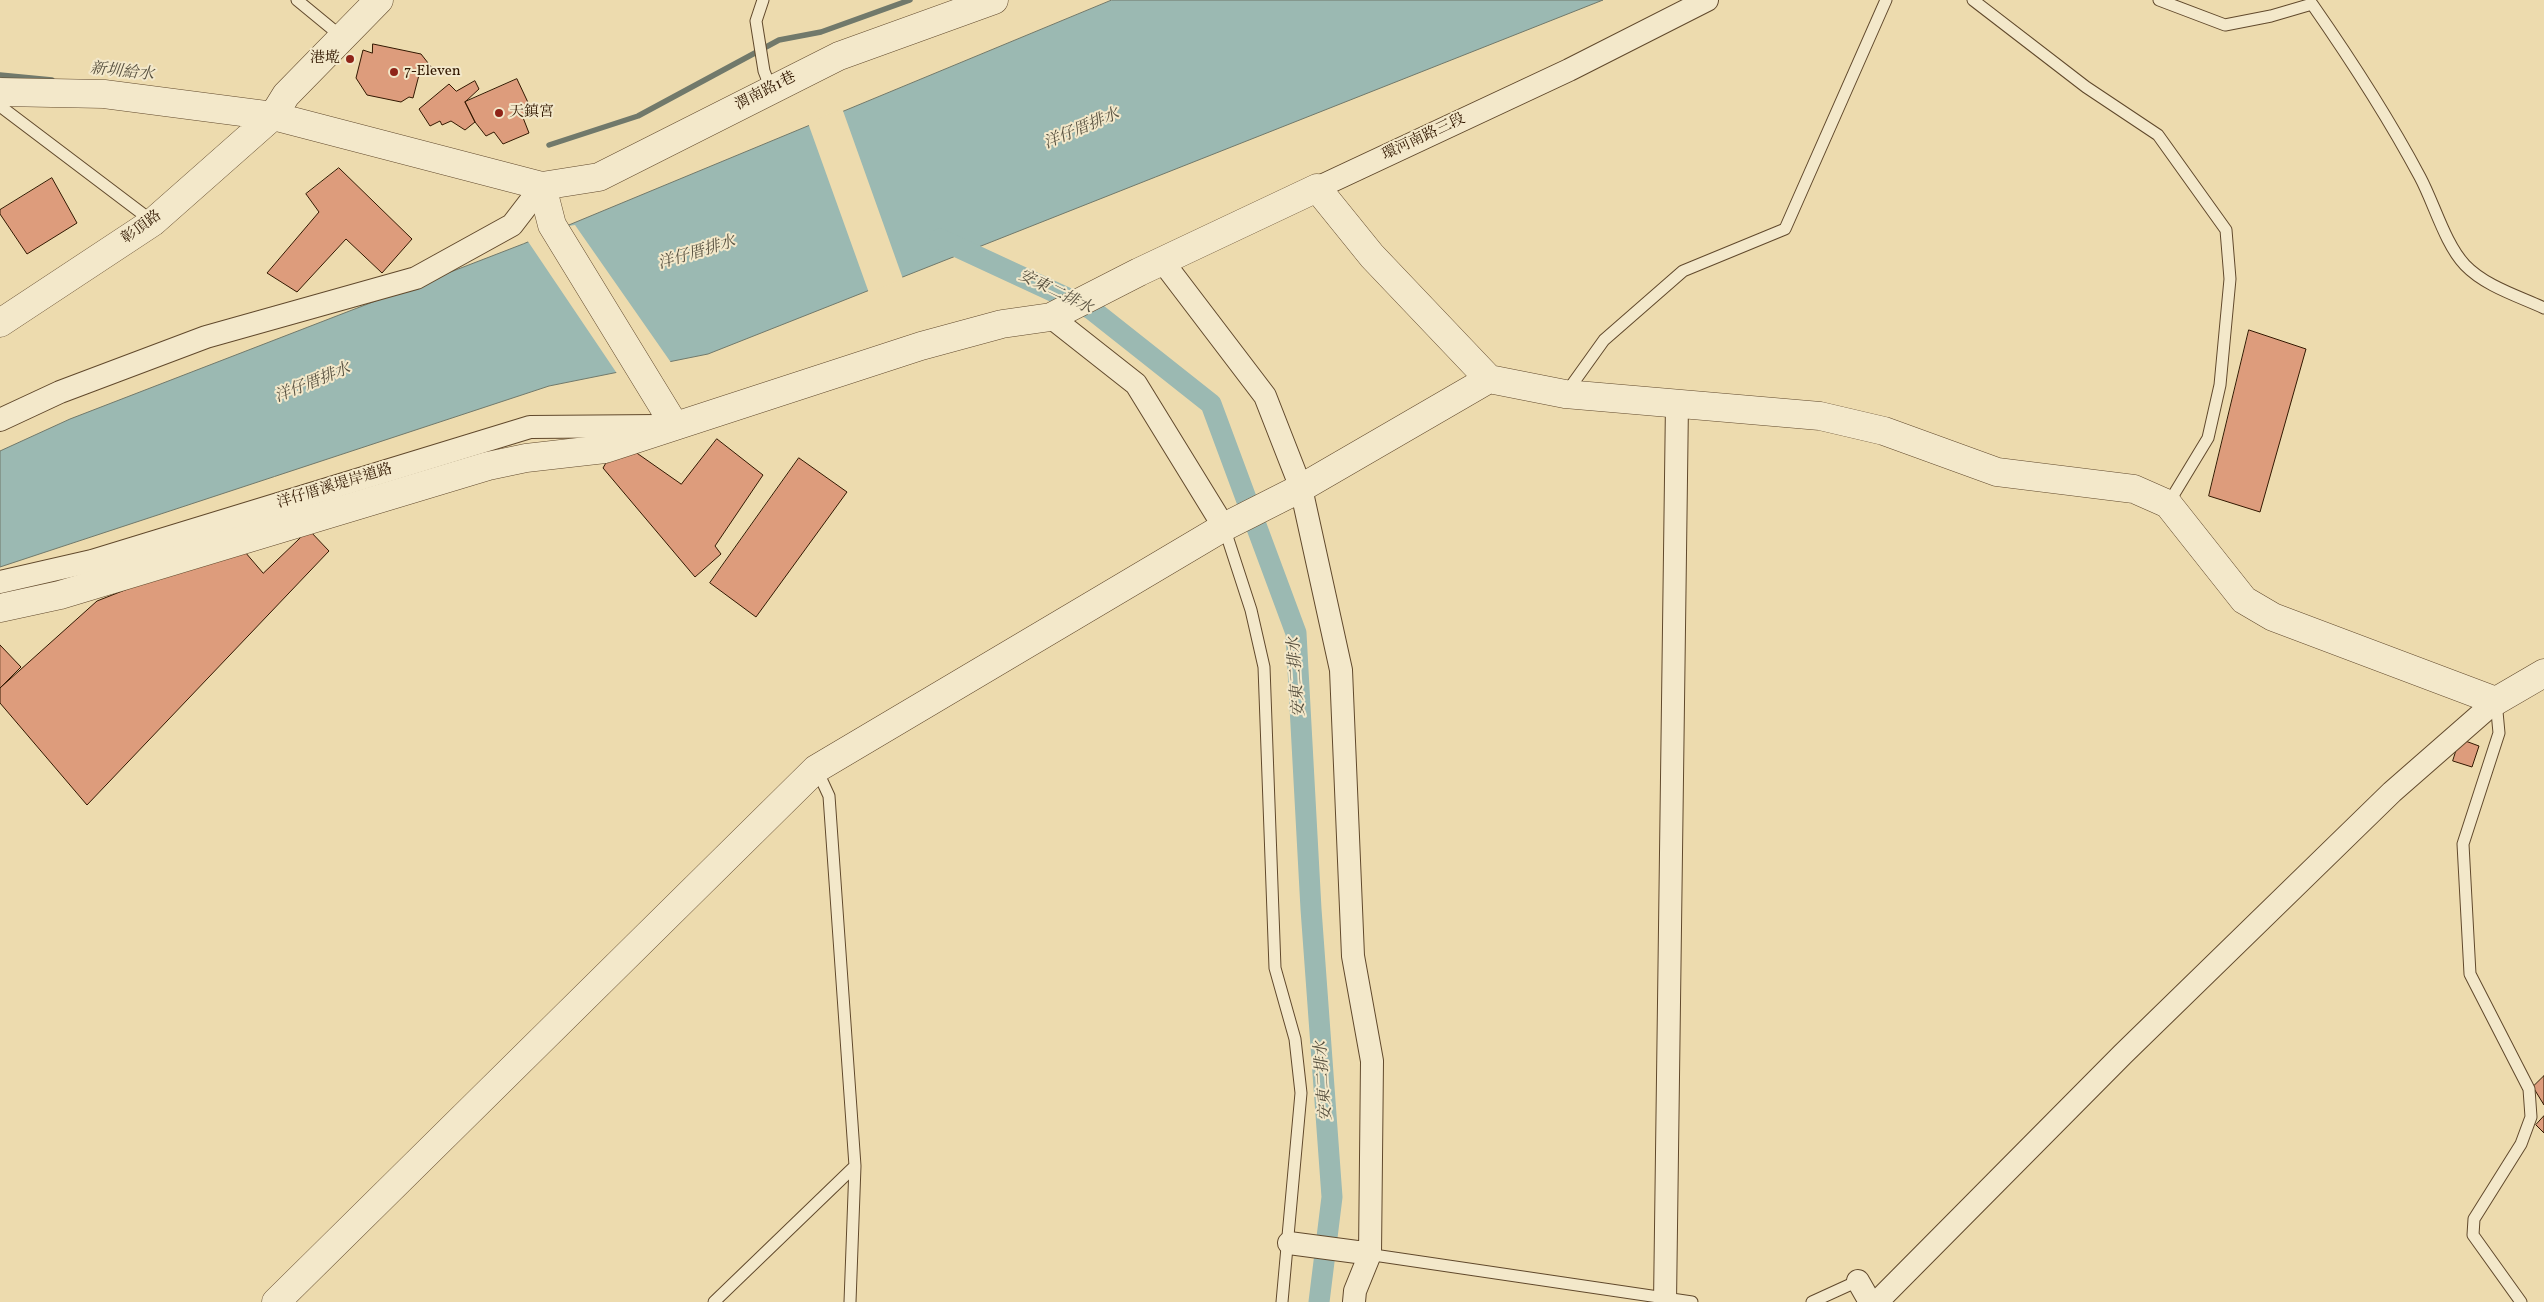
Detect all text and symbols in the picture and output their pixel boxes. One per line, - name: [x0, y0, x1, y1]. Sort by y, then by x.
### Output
- place label: 港墘: [310, 50, 340, 68]
- marker: 港墘: [344, 53, 356, 65]
- water label: 新圳給水: [89, 60, 155, 86]
- place label: 7-Eleven: [404, 63, 461, 81]
- marker: 7-Eleven: [388, 66, 400, 78]
- street label: 渭南路1巷: [733, 69, 799, 115]
- place label: 天鎮宮: [509, 104, 554, 122]
- water label: 洋仔厝排水: [1041, 106, 1123, 154]
- marker: 天鎮宮: [493, 107, 505, 119]
- street label: 環河南路三段: [1379, 111, 1469, 165]
- street label: 彰頂路: [119, 207, 165, 249]
- water label: 洋仔厝排水: [656, 233, 738, 275]
- water label: 安東二排水: [1015, 267, 1095, 319]
- water label: 洋仔厝排水: [272, 360, 354, 408]
- street label: 洋仔厝溪堤岸道路: [275, 461, 395, 513]
- water label: 安東二排水: [1286, 636, 1310, 718]
- water label: 安東二排水: [1313, 1040, 1337, 1122]

